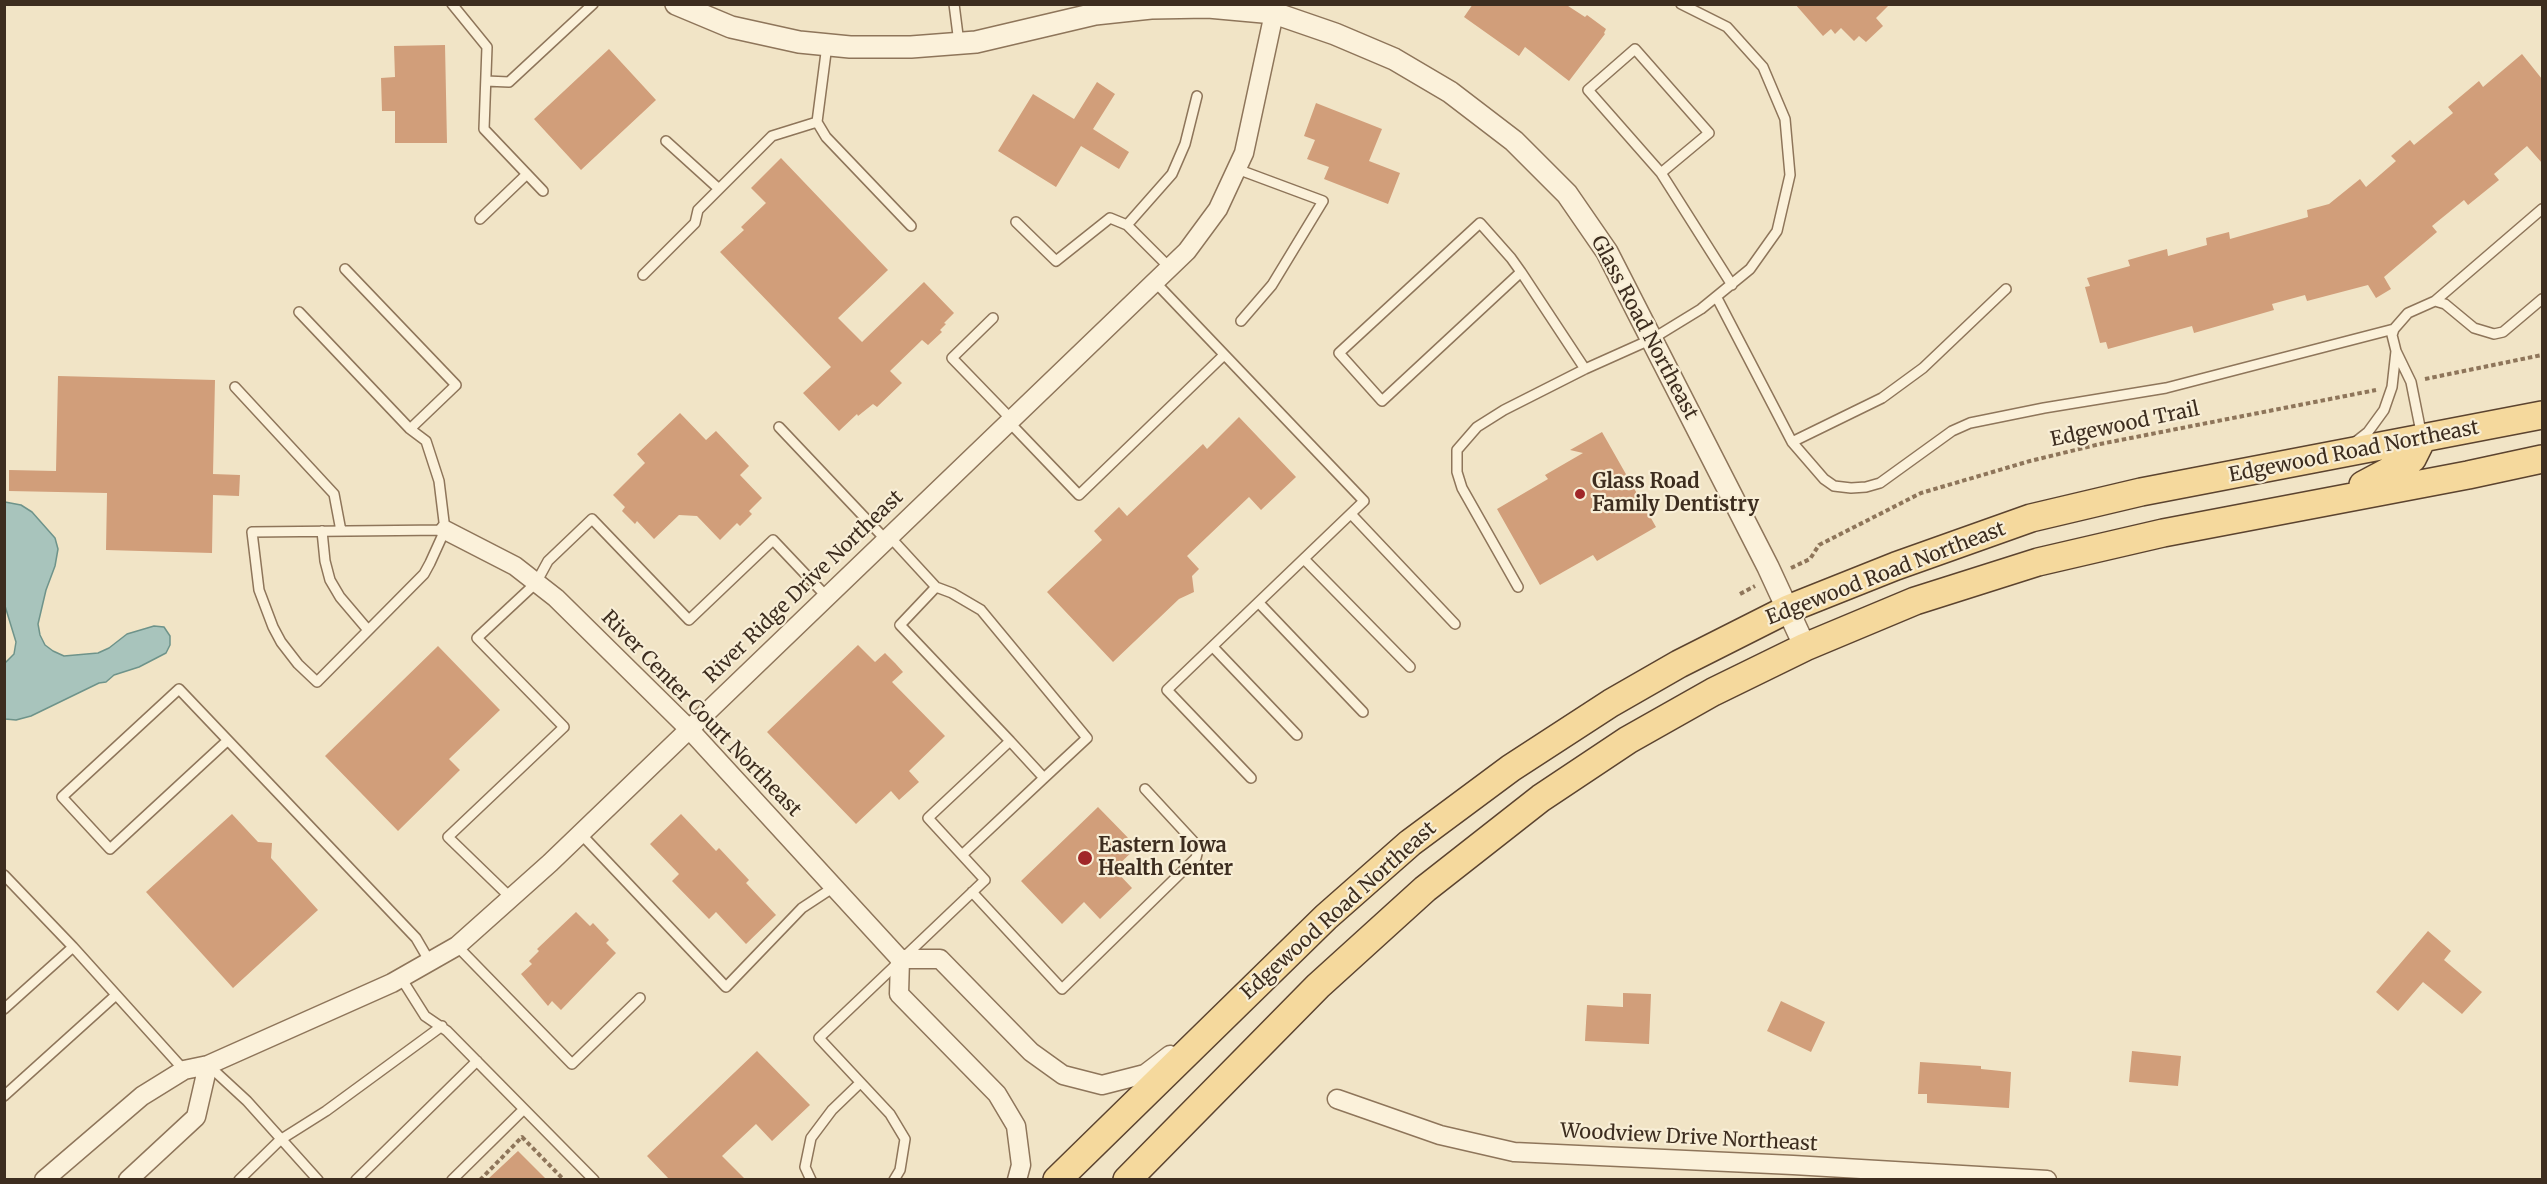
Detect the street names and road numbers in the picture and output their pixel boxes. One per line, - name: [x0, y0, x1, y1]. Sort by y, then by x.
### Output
- street label: Glass Road Northeast: [1585, 232, 1703, 424]
- street label: Edgewood Trail: [2048, 398, 2202, 452]
- street label: Edgewood Road Northeast: [2227, 416, 2481, 488]
- street label: River Ridge Drive Northeast: [700, 486, 908, 688]
- street label: Edgewood Road Northeast: [1763, 517, 2009, 631]
- street label: River Center Court Northeast: [596, 606, 806, 822]
- street label: Edgewood Road Northeast: [1236, 817, 1442, 1005]
- street label: Woodview Drive Northeast: [1560, 1119, 1818, 1157]

